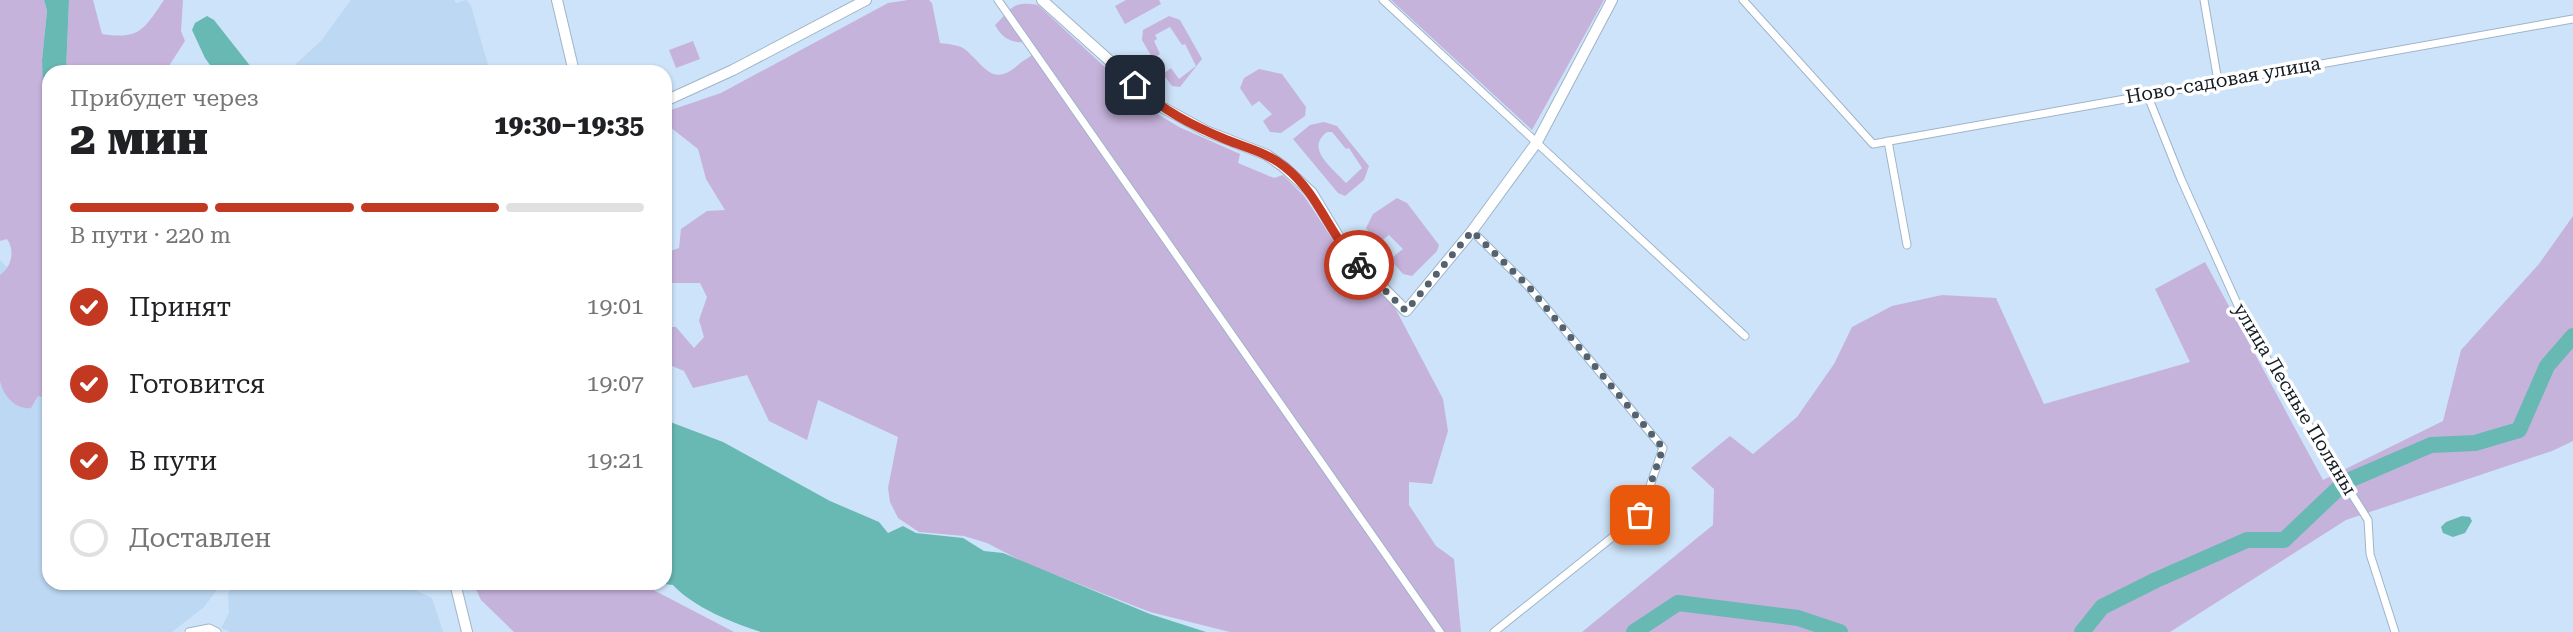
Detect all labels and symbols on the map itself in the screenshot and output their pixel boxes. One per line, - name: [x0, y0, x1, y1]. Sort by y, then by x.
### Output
- street label: Ново-садовая улица: [2124, 51, 2323, 108]
- pin: [1105, 55, 1165, 115]
- courier: [1324, 230, 1394, 300]
- street label: улица Лесные Поляны: [2229, 299, 2361, 499]
- pin: [1610, 485, 1670, 545]

